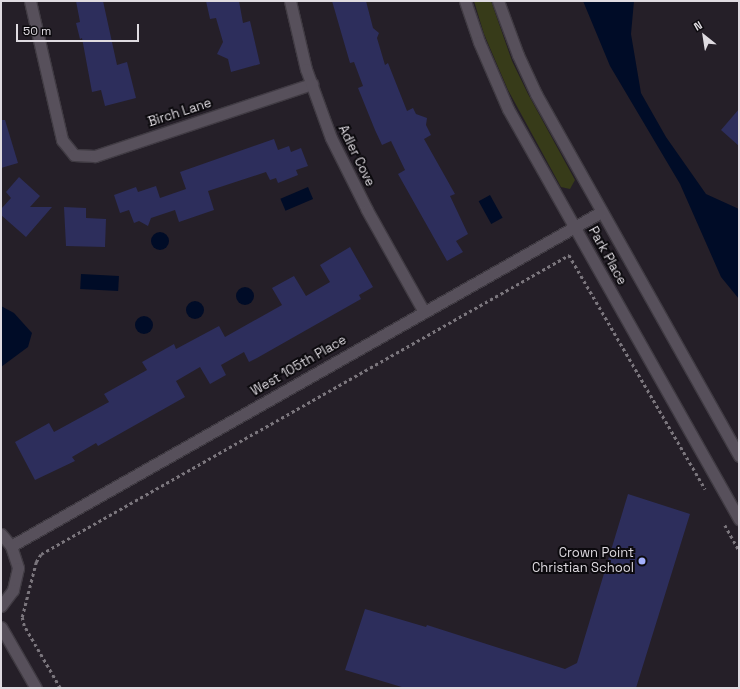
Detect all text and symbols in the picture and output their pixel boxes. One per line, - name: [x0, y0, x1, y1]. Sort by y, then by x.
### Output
- scale bar: [18, 16, 141, 42]
- north arrow: [684, 16, 724, 56]
- text: N: [691, 18, 705, 34]
- text: 50 m: [23, 23, 51, 39]
- street label: Birch Lane: [146, 95, 214, 131]
- street label: Adler Cove: [334, 123, 378, 189]
- street label: Park Place: [585, 224, 629, 288]
- street label: West 105th Place: [249, 332, 349, 400]
- place label: Crown Point Christian School: [532, 546, 634, 577]
- marker: Crown Point Christian School: [637, 556, 647, 566]

